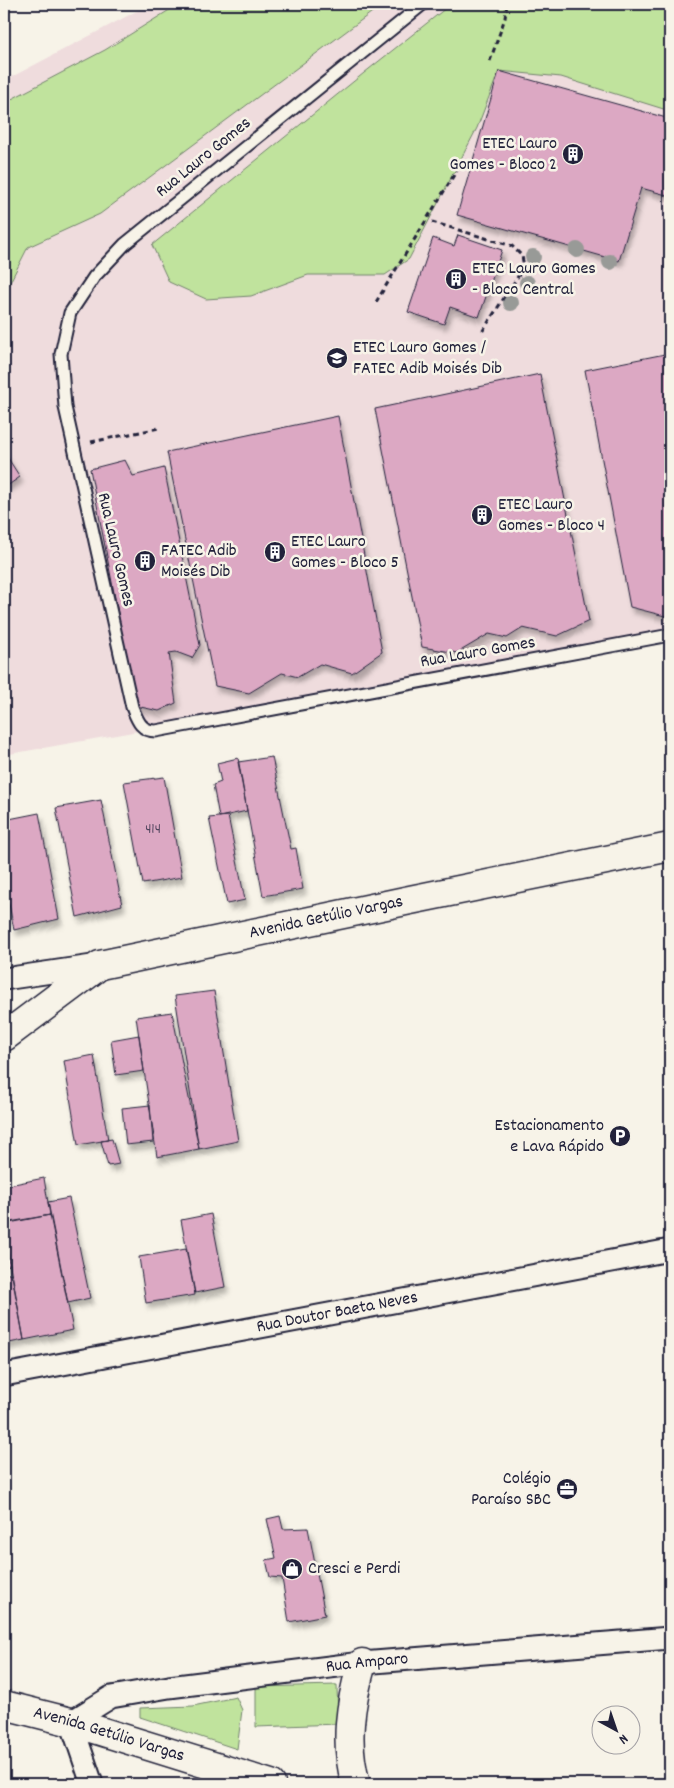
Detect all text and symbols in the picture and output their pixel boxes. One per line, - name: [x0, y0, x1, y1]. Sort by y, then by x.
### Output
- street label: Rua Lauro Gomes: [151, 112, 257, 204]
- place label: ETEC Lauro Gomes - Bloco 2: [450, 132, 557, 178]
- building icon: ETEC Lauro Gomes - Bloco 2: [561, 142, 585, 166]
- place label: ETEC Lauro Gomes - Bloco Central: [472, 257, 596, 303]
- building icon: ETEC Lauro Gomes - Bloco Central: [444, 267, 468, 291]
- place label: ETEC Lauro Gomes / FATEC Adib Moisés Dib: [353, 336, 502, 382]
- school or university icon: ETEC Lauro Gomes / FATEC Adib Moisés Dib: [325, 346, 349, 370]
- street label: Rua Lauro Gomes: [90, 490, 140, 610]
- place label: ETEC Lauro Gomes - Bloco 4: [498, 493, 605, 539]
- building icon: ETEC Lauro Gomes - Bloco 4: [470, 503, 494, 527]
- place label: ETEC Lauro Gomes - Bloco 5: [291, 530, 399, 576]
- place label: FATEC Adib Moisés Dib: [161, 539, 237, 585]
- building icon: ETEC Lauro Gomes - Bloco 5: [263, 540, 287, 564]
- building icon: FATEC Adib Moisés Dib: [133, 549, 157, 573]
- street label: Rua Lauro Gomes: [418, 631, 538, 675]
- house number: 414: [145, 819, 161, 841]
- street label: Avenida Getúlio Vargas: [247, 889, 405, 946]
- place label: Estacionamento e Lava Rápido: [495, 1114, 604, 1160]
- parking icon: Estacionamento e Lava Rápido: [608, 1124, 632, 1148]
- street label: Rua Doutor Baeta Neves: [254, 1285, 420, 1340]
- place label: Colégio Paraíso SBC: [471, 1467, 551, 1513]
- office icon: Colégio Paraíso SBC: [555, 1477, 579, 1501]
- shop icon: Cresci e Perdi: [280, 1557, 304, 1581]
- place label: Cresci e Perdi: [308, 1557, 400, 1582]
- street label: Rua Amparo: [324, 1647, 409, 1680]
- street label: Avenida Getúlio Vargas: [31, 1700, 188, 1769]
- north arrow: [592, 1706, 642, 1756]
- text: N: [614, 1729, 632, 1748]

